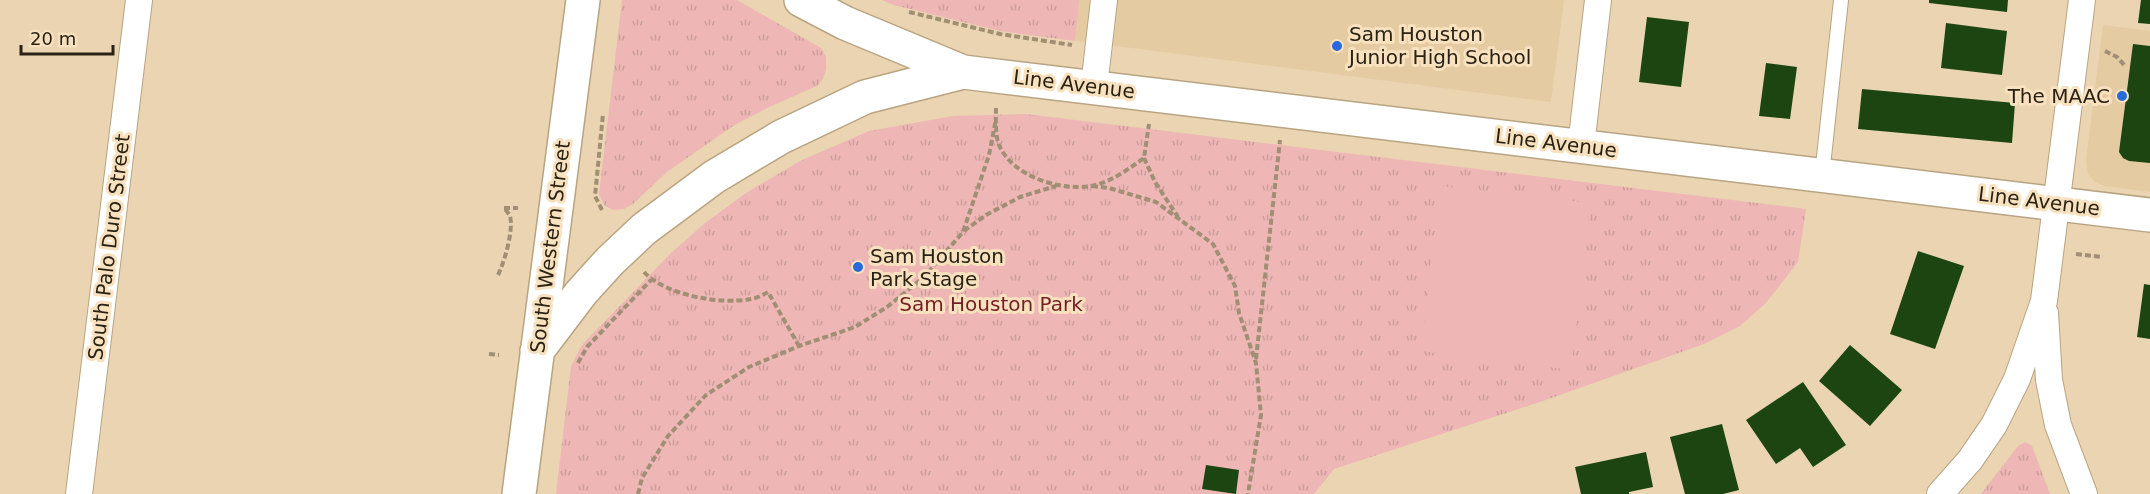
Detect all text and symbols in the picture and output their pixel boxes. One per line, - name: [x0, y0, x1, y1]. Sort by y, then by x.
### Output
- scale bar: [21, 18, 112, 56]
- place label: Sam Houston Junior High School: [1347, 22, 1531, 69]
- text: 20 m: [30, 28, 76, 49]
- marker: Sam Houston Junior High School: [1330, 39, 1344, 53]
- street label: Line Avenue: [1012, 65, 1136, 103]
- place label: The MAAC: [2007, 84, 2110, 108]
- marker: The MAAC: [2115, 89, 2129, 103]
- street label: Line Avenue: [1494, 124, 1618, 162]
- street label: South Palo Duro Street: [83, 133, 135, 361]
- street label: South Western Street: [525, 139, 575, 354]
- street label: Line Avenue: [1977, 182, 2101, 220]
- place label: Sam Houston Park Stage: [870, 244, 1004, 291]
- marker: Sam Houston Park Stage: [851, 260, 865, 274]
- park label: Sam Houston Park: [899, 292, 1083, 316]

